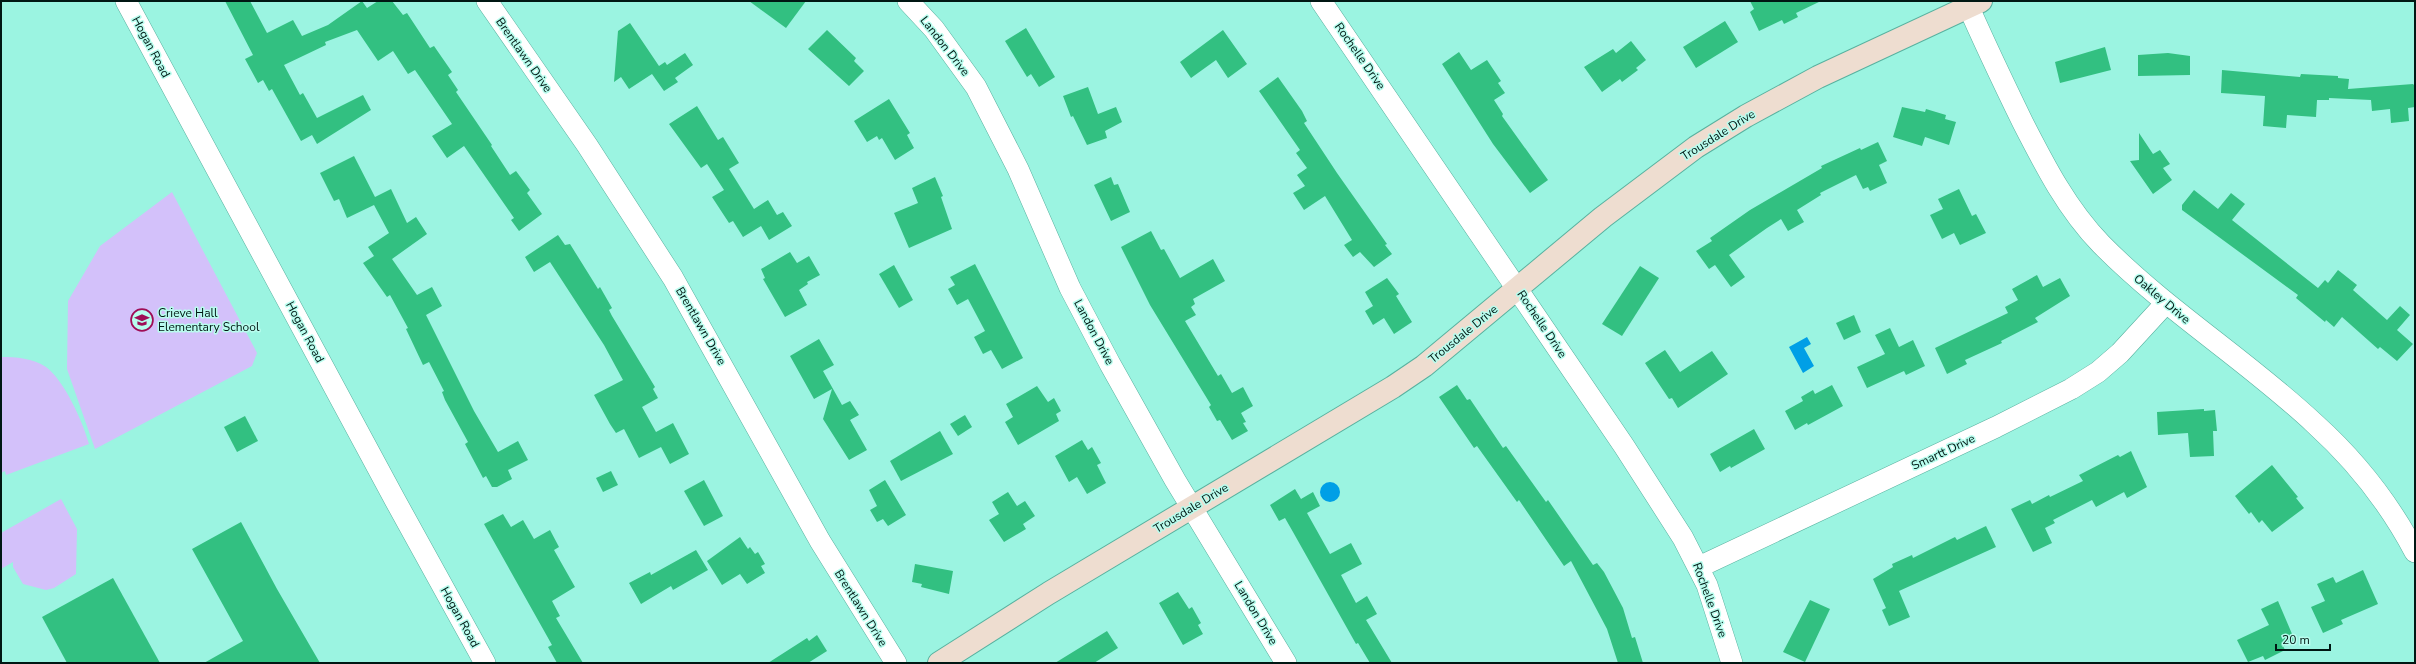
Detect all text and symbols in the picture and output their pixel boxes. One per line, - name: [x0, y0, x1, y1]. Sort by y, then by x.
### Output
- street label: Landon Drive: [917, 13, 973, 79]
- street label: Hogan Road: [128, 14, 174, 80]
- street label: Brentlawn Drive: [492, 14, 556, 96]
- street label: Rochelle Drive: [1331, 19, 1389, 93]
- street label: Trousdale Drive: [1678, 106, 1758, 164]
- street label: Oakley Drive: [2130, 271, 2194, 327]
- street label: Brentlawn Drive: [672, 284, 730, 368]
- street label: Rochelle Drive: [1513, 287, 1571, 361]
- street label: Landon Drive: [1070, 297, 1118, 367]
- street label: Hogan Road: [282, 299, 328, 365]
- street label: Trousdale Drive: [1425, 301, 1501, 367]
- place label: Crieve Hall Elementary School: [158, 305, 260, 335]
- school or university icon: Crieve Hall Elementary School: [129, 307, 155, 333]
- street label: Smartt Drive: [1909, 430, 1977, 474]
- street label: Trousdale Drive: [1151, 479, 1231, 537]
- street label: Rochelle Drive: [1689, 560, 1731, 640]
- street label: Brentlawn Drive: [831, 566, 891, 650]
- street label: Landon Drive: [1231, 578, 1281, 648]
- street label: Hogan Road: [437, 584, 483, 650]
- scale bar: [2276, 626, 2330, 652]
- text: 20 m: [2282, 632, 2310, 648]

